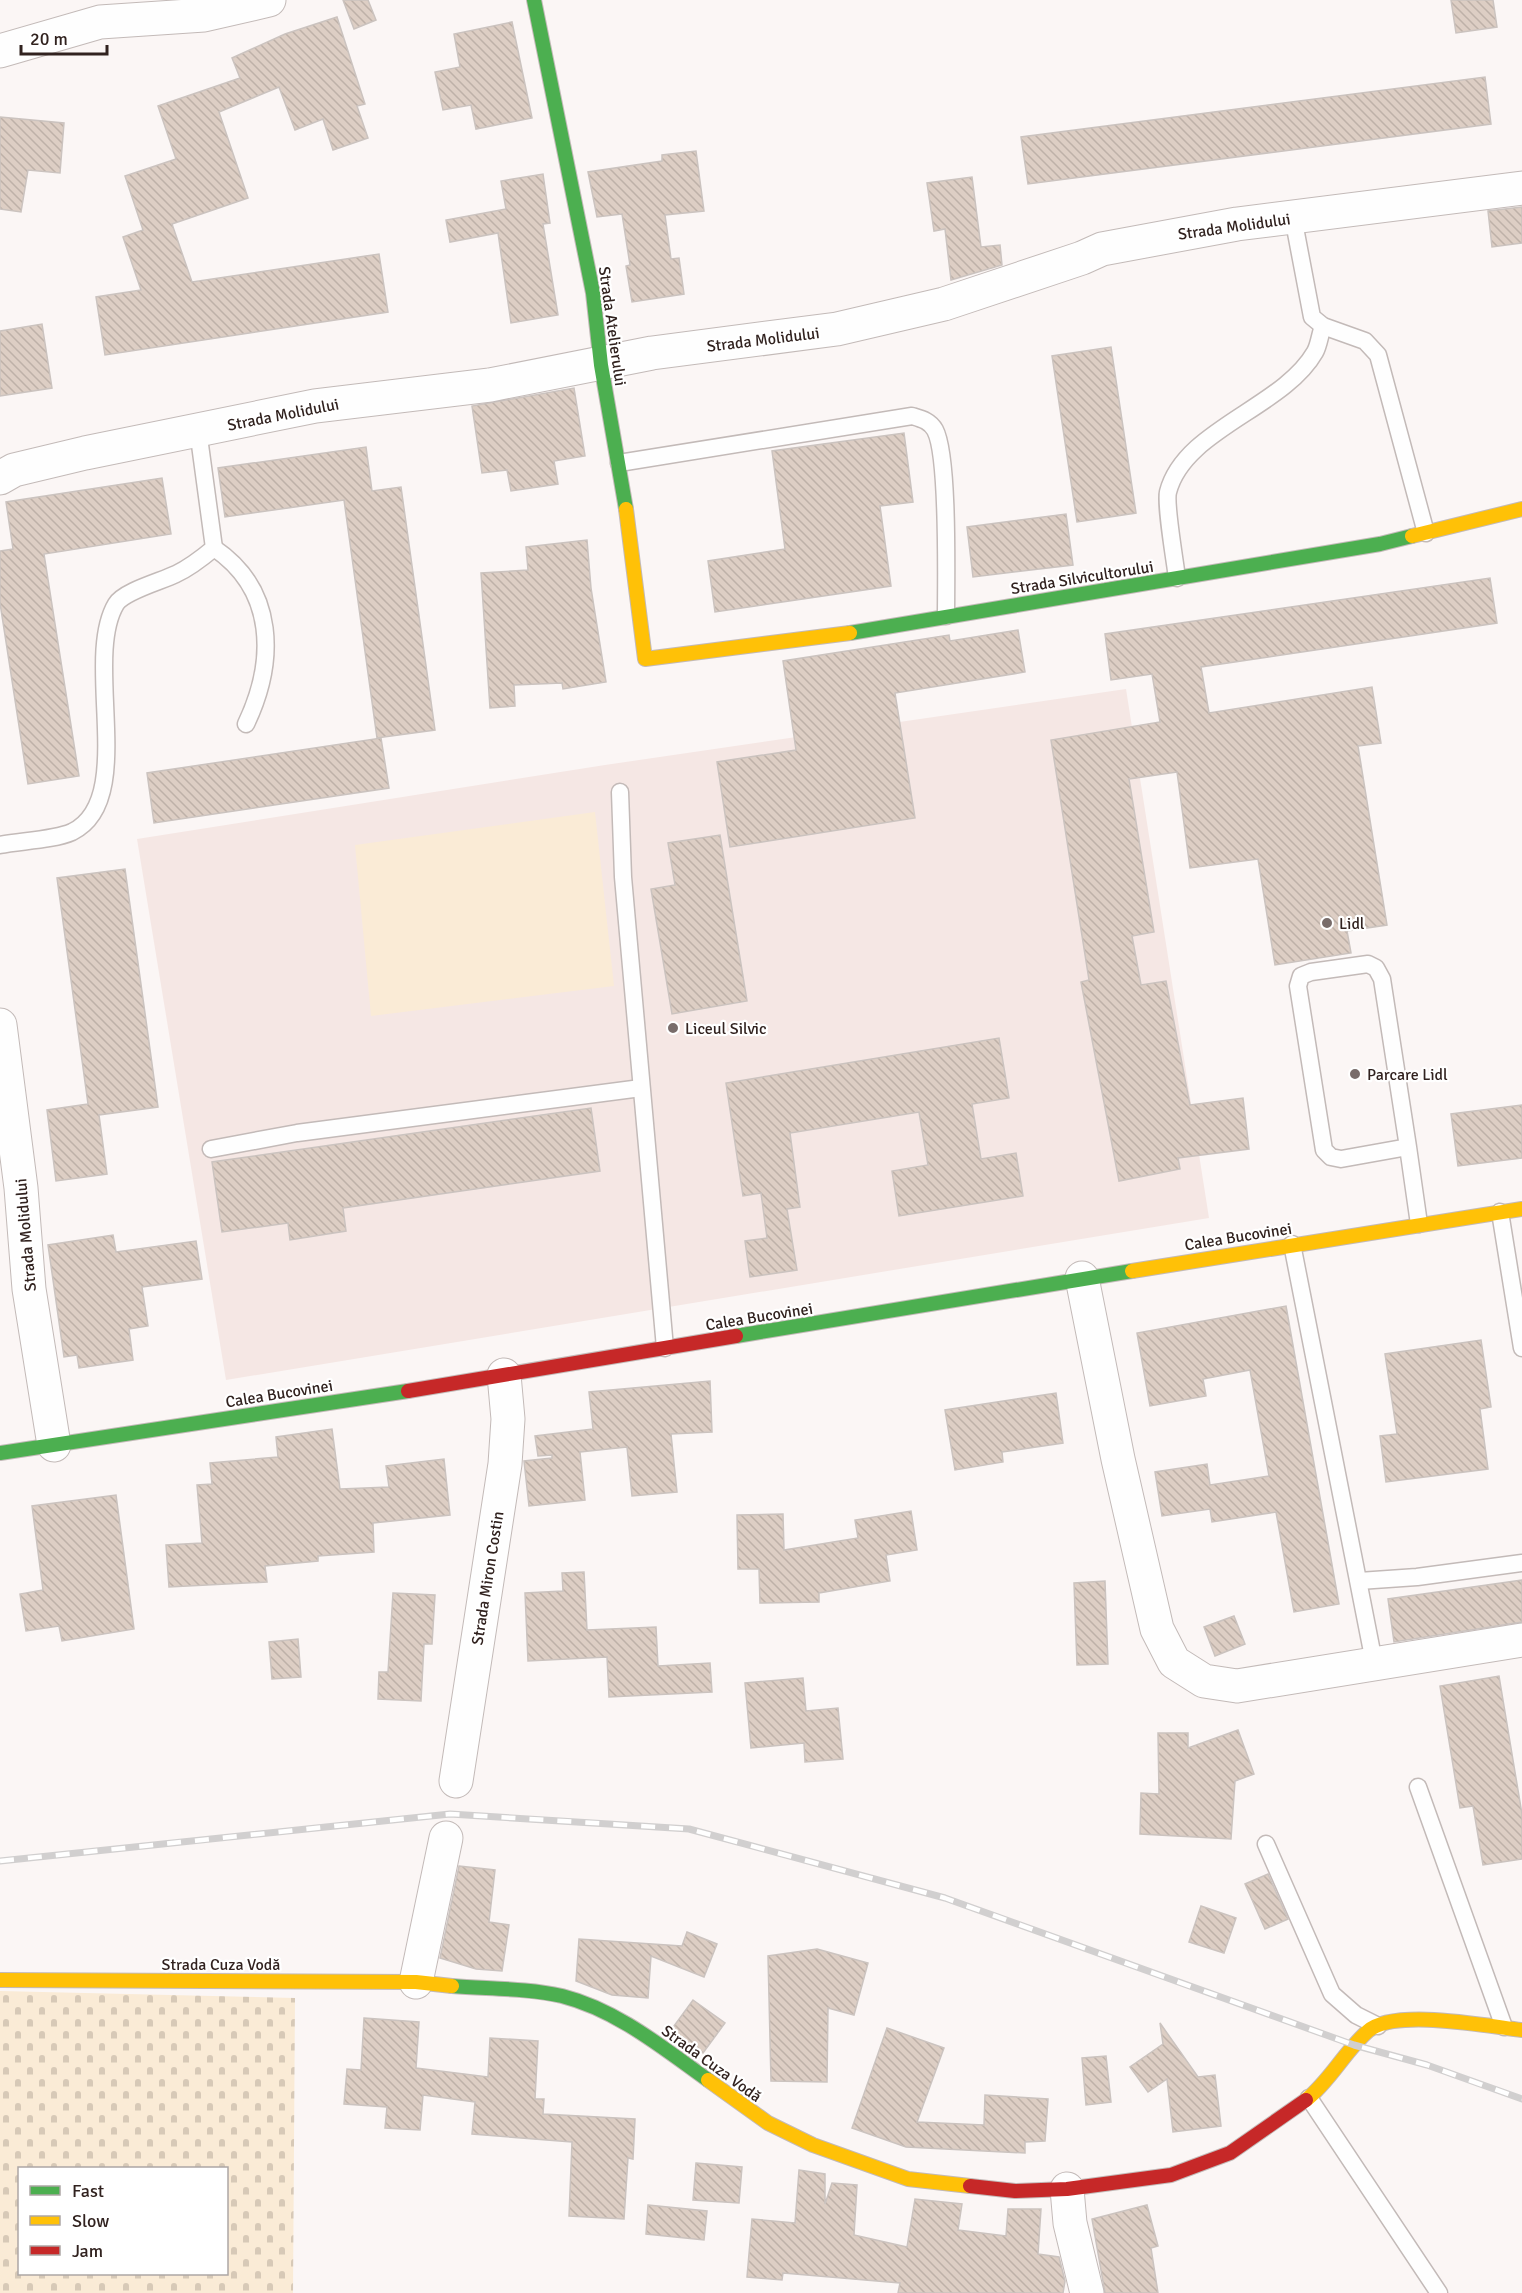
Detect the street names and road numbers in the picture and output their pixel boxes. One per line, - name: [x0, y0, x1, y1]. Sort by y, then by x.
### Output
- street label: Strada Molidului: [1177, 209, 1292, 245]
- street label: Strada Atelierului: [594, 265, 630, 387]
- street label: Strada Molidului: [706, 323, 821, 357]
- street label: Strada Molidului: [226, 394, 341, 436]
- street label: Strada Silvicultorului: [1009, 557, 1155, 599]
- street label: Strada Molidului: [11, 1178, 41, 1292]
- street label: Calea Bucovinei: [1183, 1219, 1293, 1255]
- street label: Calea Bucovinei: [704, 1299, 814, 1335]
- street label: Calea Bucovinei: [224, 1376, 334, 1412]
- street label: Strada Miron Costin: [468, 1510, 508, 1647]
- street label: Strada Cuza Vodă: [162, 1955, 280, 1975]
- street label: Strada Cuza Vodă: [657, 2021, 765, 2107]

